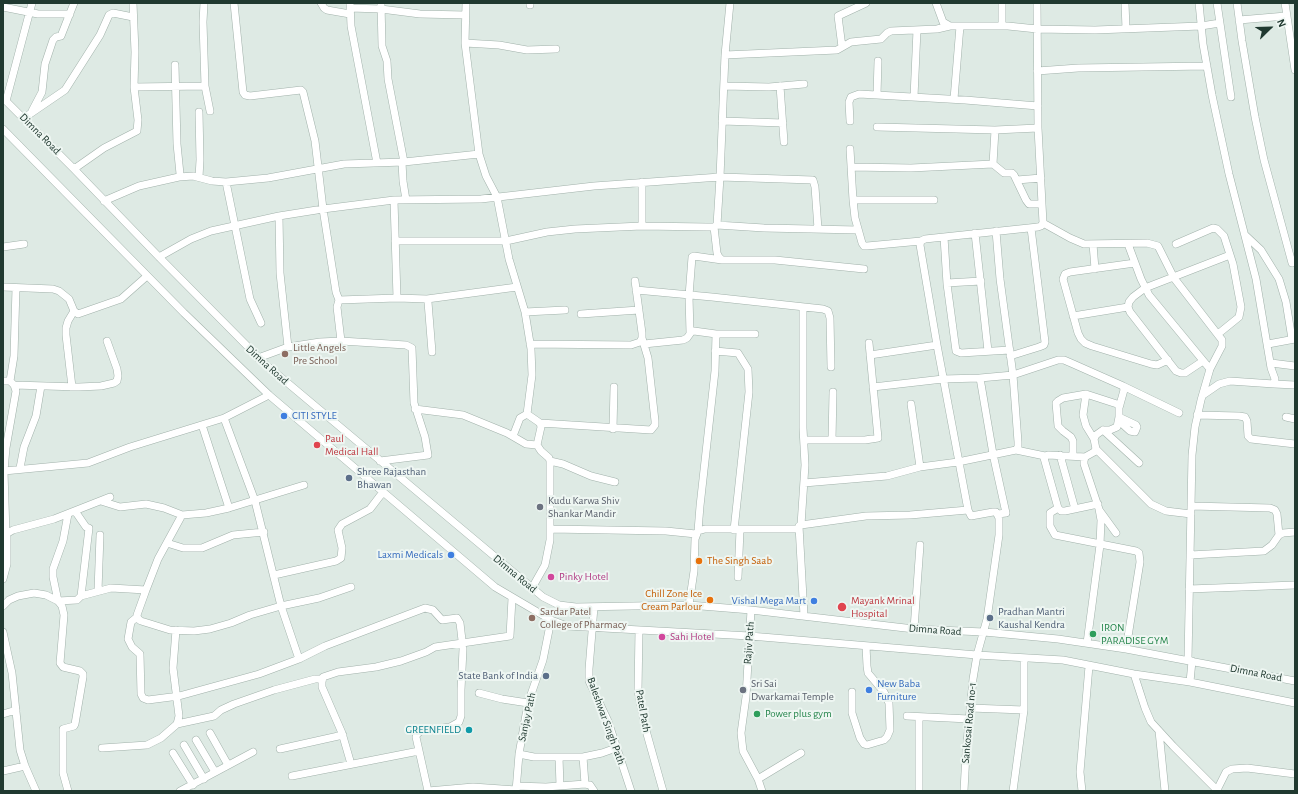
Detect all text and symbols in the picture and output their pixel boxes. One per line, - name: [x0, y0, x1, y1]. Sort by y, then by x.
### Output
- north arrow: [1250, 8, 1290, 48]
- text: N: [1275, 17, 1288, 29]
- street label: Dimna Road: [17, 111, 63, 157]
- place label: Little Angels Pre School: [293, 341, 346, 367]
- street label: Dimna Road: [243, 342, 291, 388]
- marker: Little Angels Pre School: [280, 349, 290, 359]
- place label: CITI STYLE: [292, 409, 337, 423]
- marker: CITI STYLE: [279, 411, 289, 421]
- place label: Paul Medical Hall: [325, 432, 378, 458]
- marker: Paul Medical Hall: [312, 440, 322, 450]
- place label: Shree Rajasthan Bhawan: [357, 465, 426, 491]
- marker: Shree Rajasthan Bhawan: [344, 473, 354, 483]
- place label: Kudu Karwa Shiv Shankar Mandir: [548, 494, 619, 520]
- marker: Kudu Karwa Shiv Shankar Mandir: [535, 502, 545, 512]
- place label: Laxmi Medicals: [377, 548, 443, 562]
- marker: Laxmi Medicals: [446, 550, 456, 560]
- street label: Dimna Road: [490, 552, 540, 596]
- place label: The Singh Saab: [707, 554, 772, 568]
- marker: The Singh Saab: [694, 556, 704, 566]
- place label: Pinky Hotel: [559, 570, 608, 584]
- marker: Pinky Hotel: [546, 572, 556, 582]
- place label: Chill Zone Ice Cream Parlour: [641, 587, 702, 613]
- place label: Vishal Mega Mart: [732, 594, 806, 608]
- place label: Mayank Mrinal Hospital: [851, 594, 915, 620]
- marker: Chill Zone Ice Cream Parlour: [705, 595, 715, 605]
- marker: Vishal Mega Mart: [809, 596, 819, 606]
- marker: Mayank Mrinal Hospital: [836, 601, 848, 613]
- place label: Sardar Patel College of Pharmacy: [540, 605, 627, 631]
- place label: Pradhan Mantri Kaushal Kendra: [998, 605, 1065, 631]
- marker: Sardar Patel College of Pharmacy: [527, 613, 537, 623]
- marker: Pradhan Mantri Kaushal Kendra: [985, 613, 995, 623]
- street label: Rajiv Path: [741, 621, 757, 665]
- place label: IRON PARADISE GYM: [1101, 621, 1168, 647]
- street label: Dimna Road: [908, 622, 962, 638]
- marker: IRON PARADISE GYM: [1088, 629, 1098, 639]
- place label: Sahi Hotel: [670, 630, 714, 644]
- marker: Sahi Hotel: [657, 632, 667, 642]
- street label: Dimna Road: [1229, 661, 1283, 685]
- place label: State Bank of India: [458, 669, 538, 683]
- marker: State Bank of India: [541, 671, 551, 681]
- street label: Baleshwar Singh Path: [584, 675, 628, 767]
- place label: Sri Sai Dwarkamai Temple: [751, 677, 834, 703]
- place label: New Baba Furniture: [877, 677, 920, 703]
- street label: Sankosai Road no-1: [959, 682, 979, 764]
- marker: Sri Sai Dwarkamai Temple: [738, 685, 748, 695]
- marker: New Baba Furniture: [864, 685, 874, 695]
- street label: Patel Path: [633, 689, 653, 733]
- street label: Sanjay Path: [515, 691, 539, 743]
- place label: Power plus gym: [765, 707, 832, 721]
- marker: Power plus gym: [752, 709, 762, 719]
- place label: GREENFIELD: [405, 723, 461, 737]
- marker: GREENFIELD: [464, 725, 474, 735]

